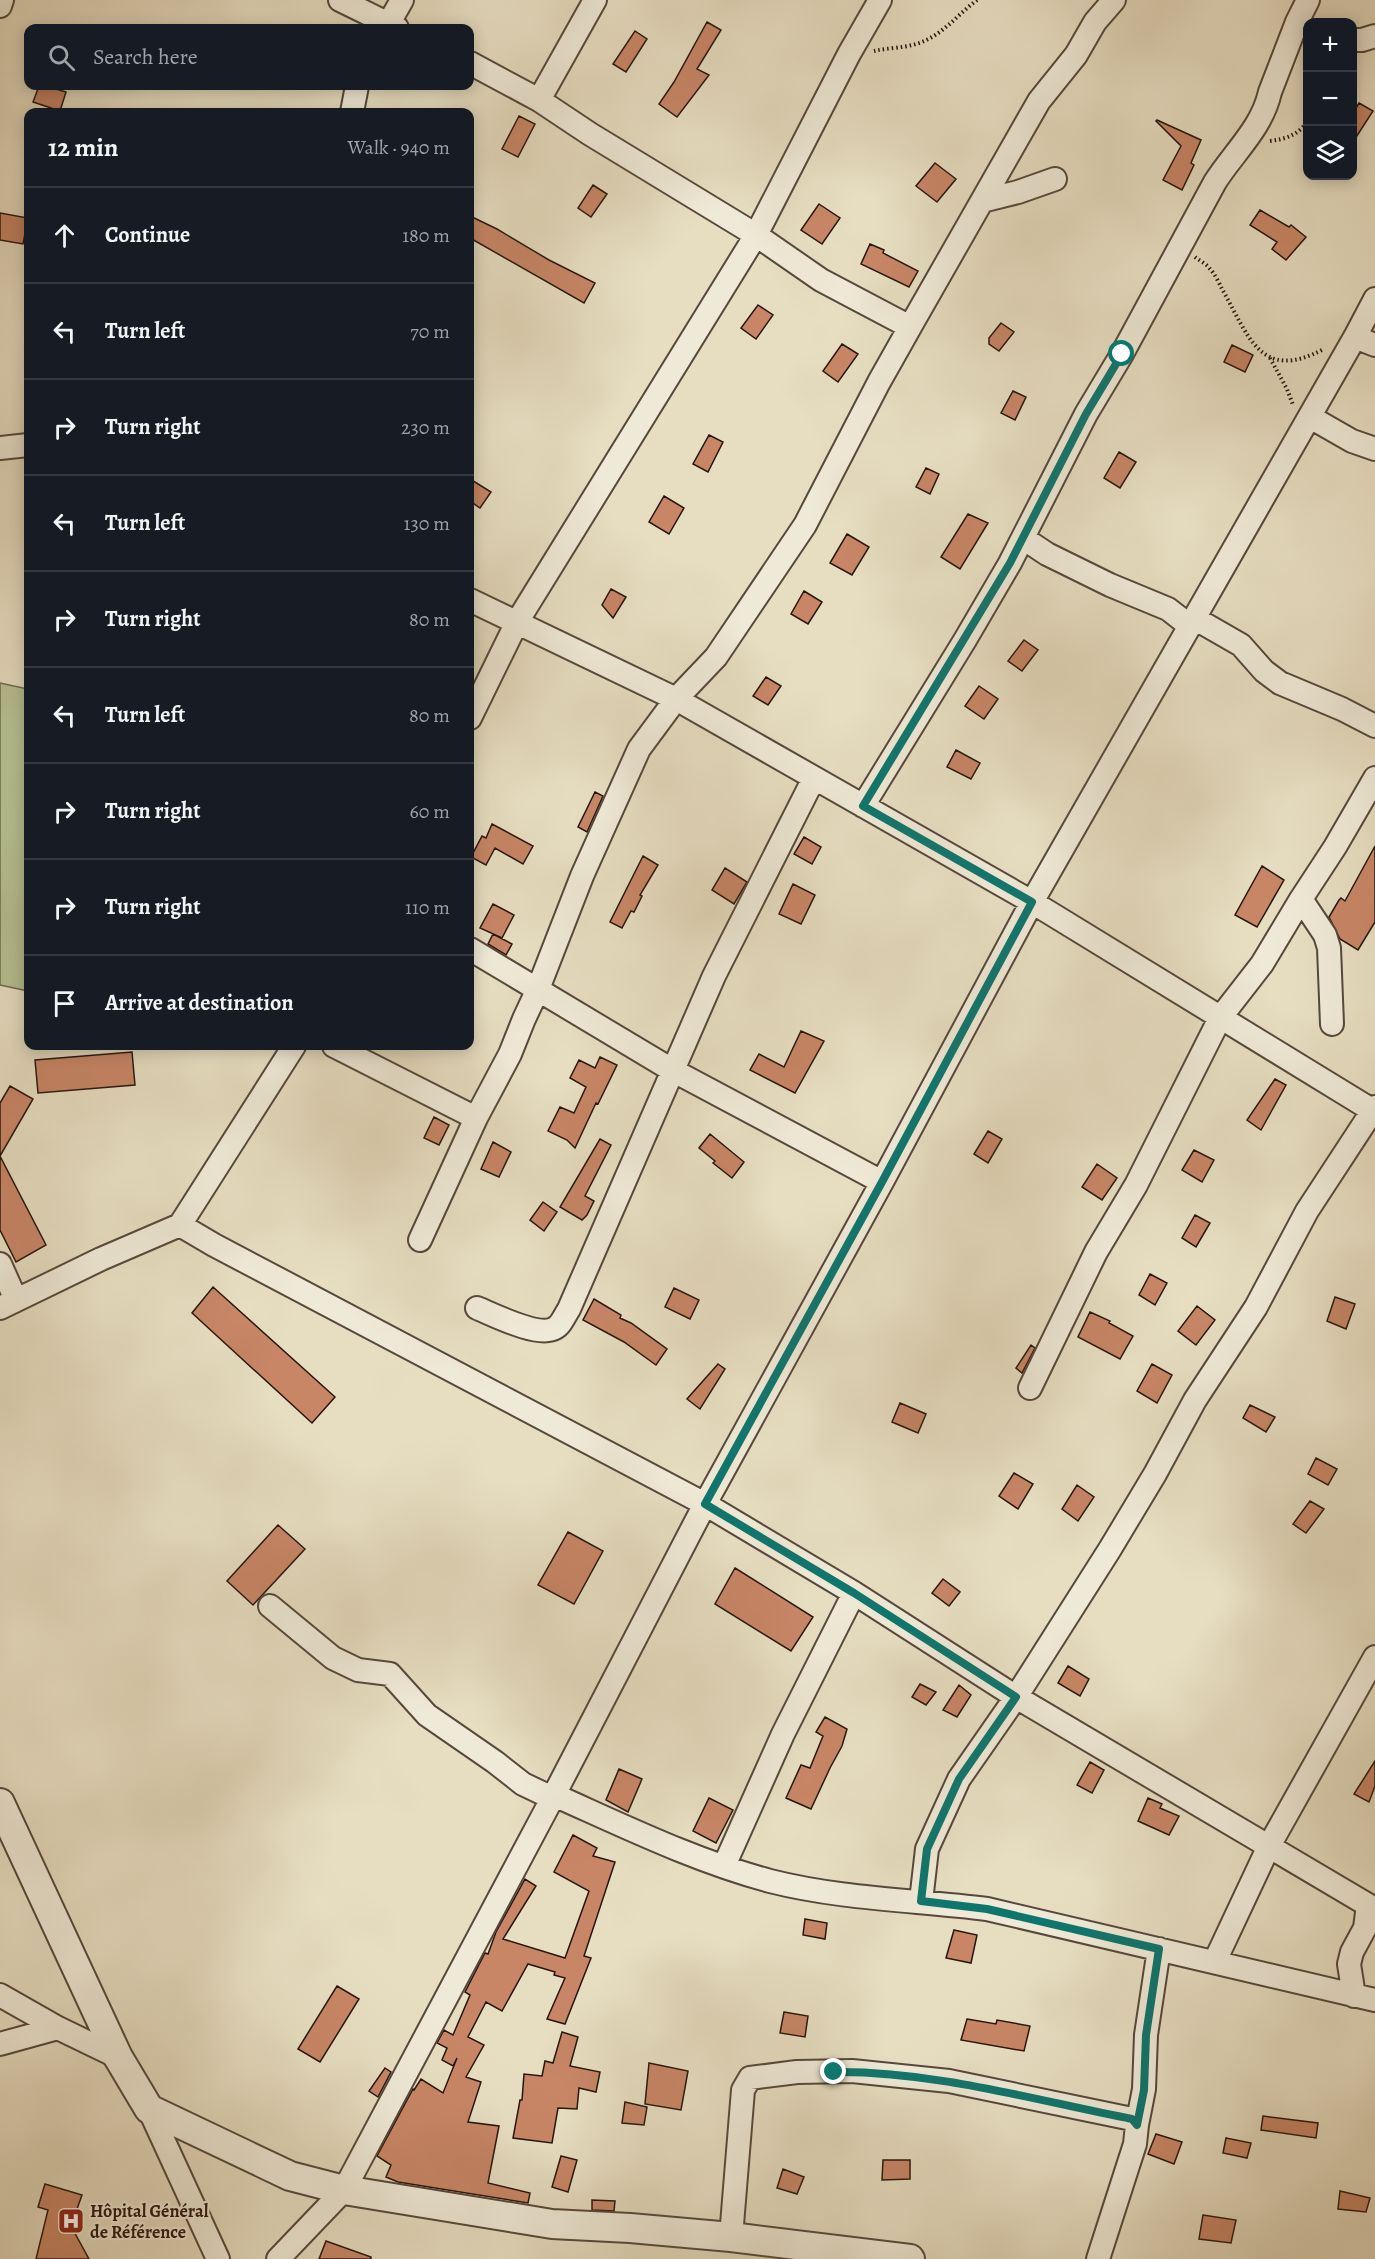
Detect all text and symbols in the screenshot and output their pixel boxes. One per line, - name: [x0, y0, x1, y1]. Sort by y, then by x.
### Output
- map controls: [1303, 18, 1357, 180]
- button: +: [1303, 18, 1357, 72]
- search box: [24, 24, 474, 90]
- icon: search: [45, 41, 78, 74]
- text: Search here: [93, 42, 198, 72]
- button: −: [1303, 72, 1357, 126]
- button: layers: [1303, 126, 1357, 180]
- text: 12 min: [48, 130, 118, 165]
- text: Walk · 940 m: [348, 134, 450, 161]
- icon: ahead: [48, 219, 81, 252]
- text: Continue: [105, 220, 190, 250]
- text: 180 m: [402, 222, 450, 249]
- icon: left: [48, 315, 81, 348]
- text: Turn left: [105, 316, 185, 346]
- text: 70 m: [410, 318, 450, 345]
- route start: [1108, 340, 1134, 366]
- icon: right: [48, 411, 81, 444]
- text: Turn right: [105, 412, 201, 442]
- text: 230 m: [401, 414, 450, 441]
- icon: left: [48, 507, 81, 540]
- text: Turn left: [105, 508, 185, 538]
- text: 130 m: [404, 510, 450, 537]
- icon: right: [48, 603, 81, 636]
- text: Turn right: [105, 604, 201, 634]
- text: 80 m: [409, 606, 450, 633]
- icon: left: [48, 699, 81, 732]
- text: Turn left: [105, 700, 185, 730]
- text: 80 m: [409, 702, 450, 729]
- icon: right: [48, 795, 81, 828]
- text: Turn right: [105, 796, 201, 826]
- text: 60 m: [410, 798, 450, 825]
- icon: right: [48, 891, 81, 924]
- text: Turn right: [105, 892, 201, 922]
- text: 110 m: [405, 894, 450, 921]
- icon: arrive: [48, 987, 81, 1020]
- text: Arrive at destination: [105, 988, 294, 1018]
- route end: [820, 2058, 846, 2084]
- place label: Hôpital Général de Référence: [90, 2199, 209, 2244]
- hospital icon: Hôpital Général de Référence: [56, 2206, 86, 2236]

